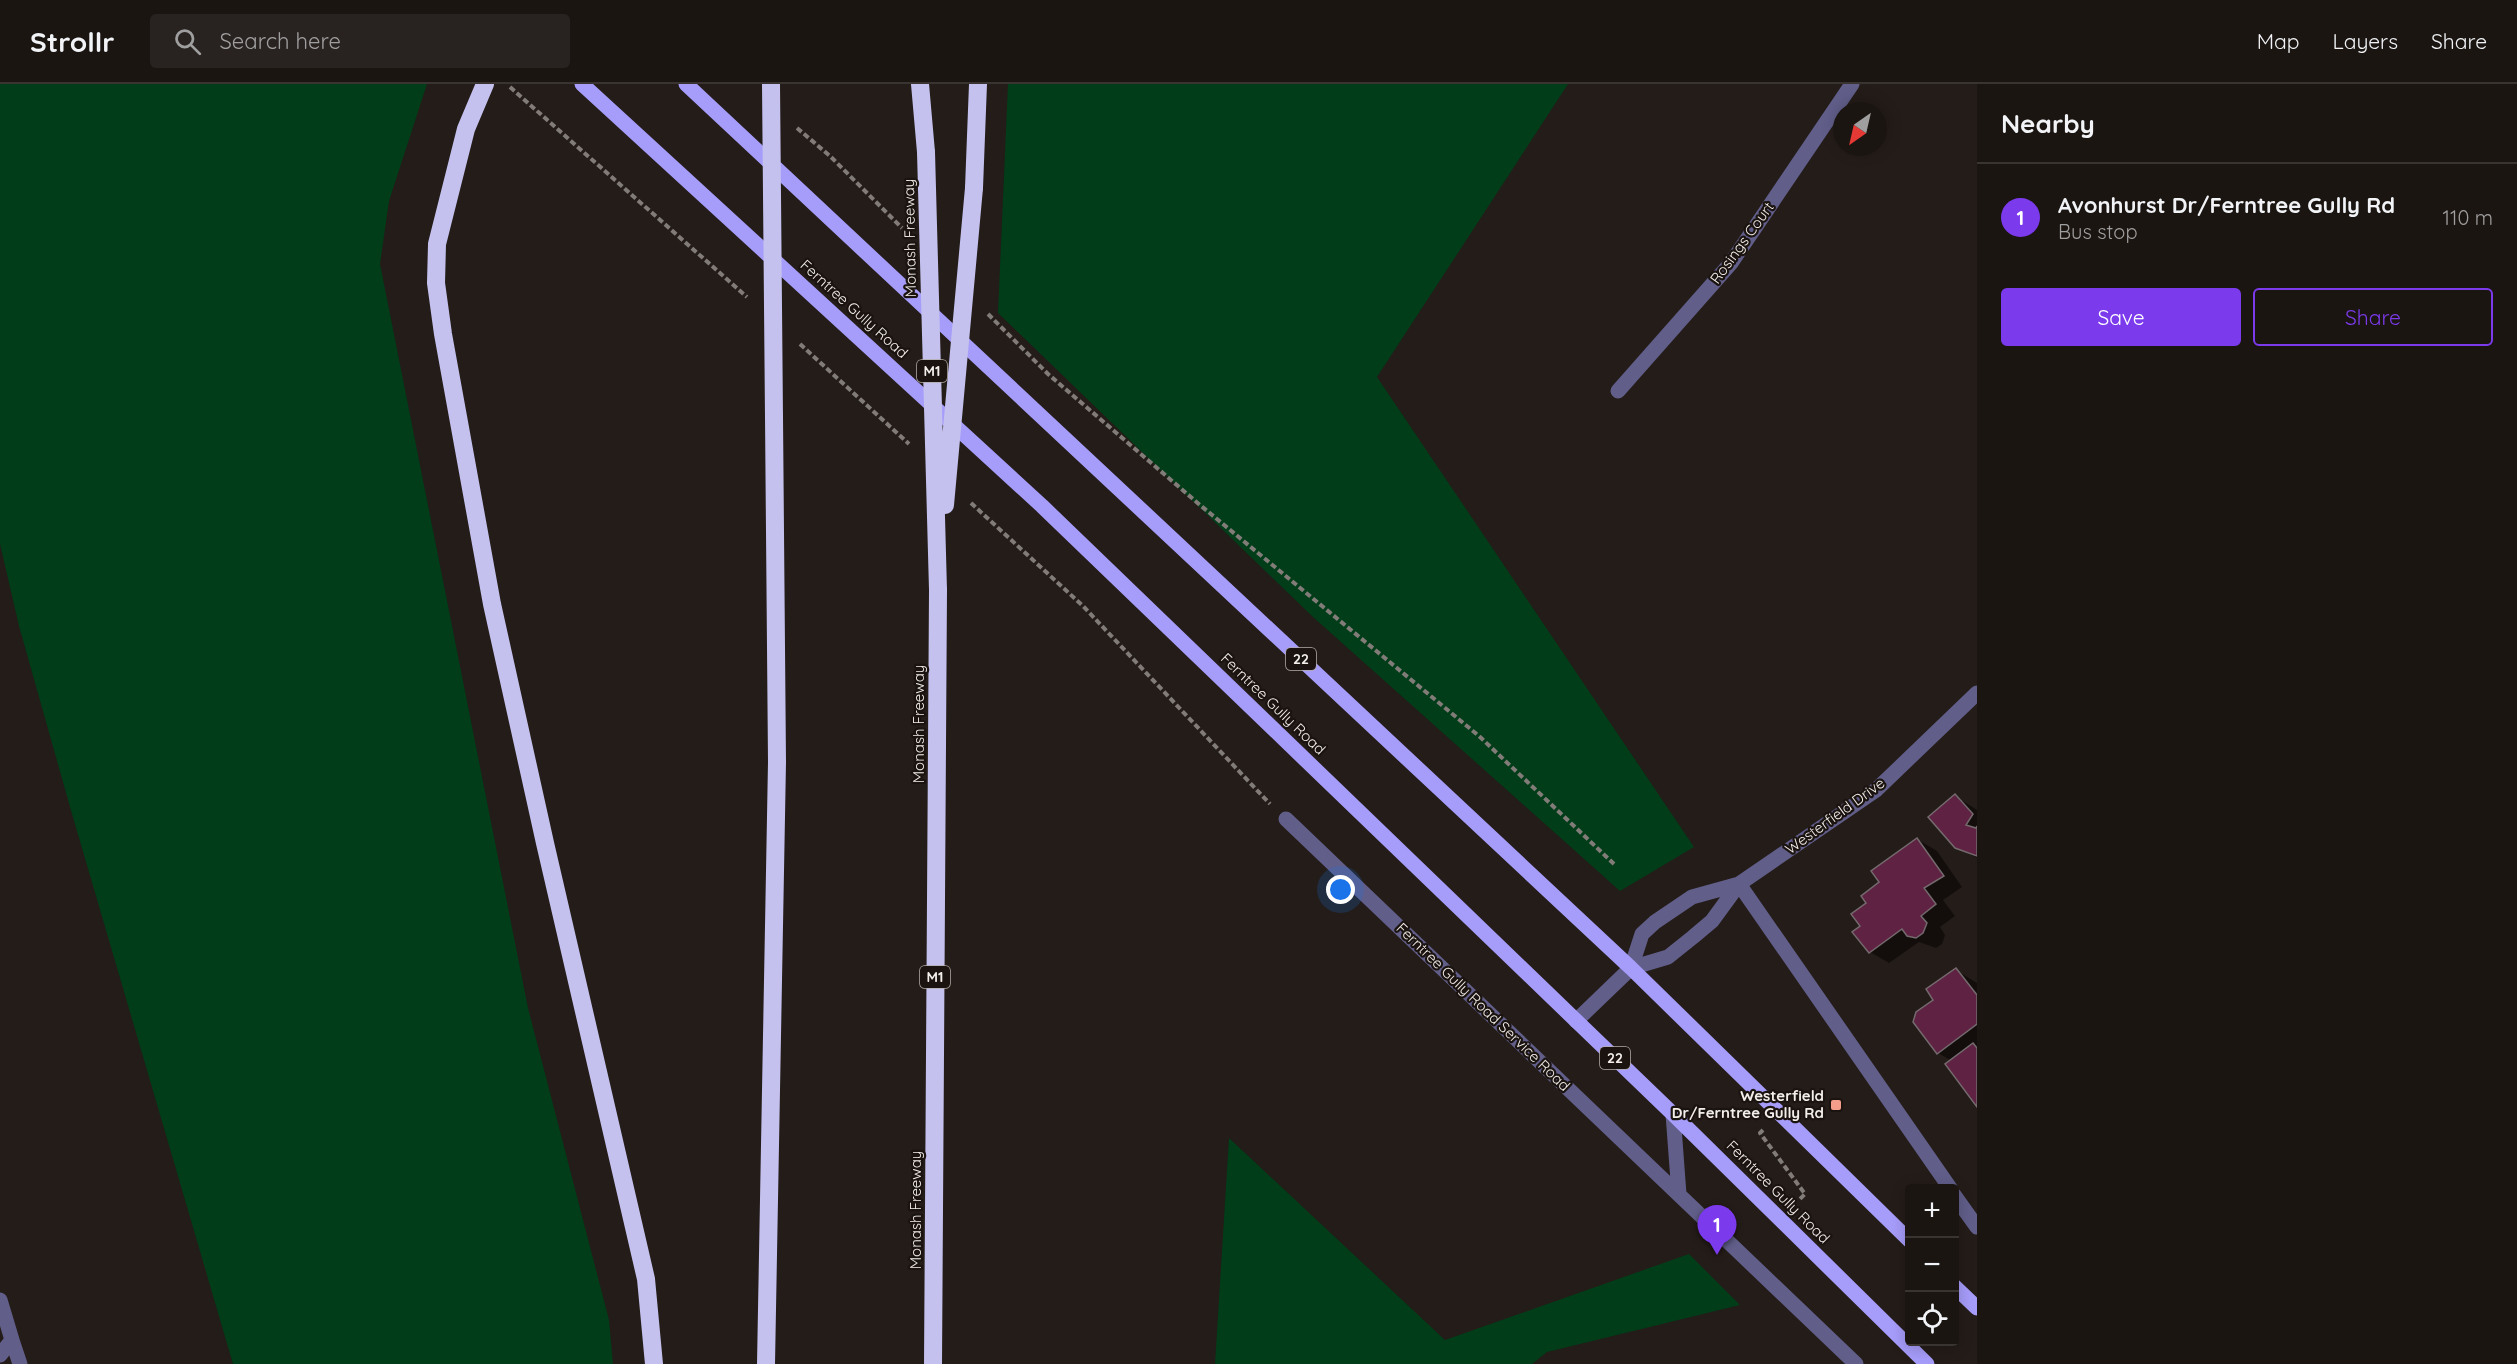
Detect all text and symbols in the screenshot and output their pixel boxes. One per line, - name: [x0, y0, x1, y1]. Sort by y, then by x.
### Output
- search box: [150, 14, 570, 68]
- text: Strollr: [30, 24, 114, 59]
- icon: search: [171, 25, 204, 58]
- text: Search here: [219, 27, 341, 55]
- text: Map: [2257, 28, 2300, 54]
- text: Layers: [2333, 28, 2398, 54]
- text: Share: [2431, 28, 2487, 54]
- north arrow: [1833, 102, 1887, 156]
- text: Nearby: [2001, 107, 2095, 140]
- street label: Monash Freeway: [899, 179, 920, 297]
- text: Avonhurst Dr/Ferntree Gully Rd: [2058, 191, 2395, 219]
- street label: Rosings Court: [1706, 198, 1778, 287]
- text: 1: [2017, 205, 2024, 230]
- text: 110 m: [2443, 205, 2493, 230]
- text: Bus stop: [2058, 219, 2138, 244]
- street label: Ferntree Gully Road: [797, 255, 912, 362]
- button: Save: [2001, 288, 2241, 346]
- button: Share: [2253, 288, 2493, 346]
- road number: M1: [917, 360, 947, 382]
- road number: 22: [1286, 648, 1316, 670]
- street label: Ferntree Gully Road: [1217, 649, 1330, 758]
- street label: Monash Freeway: [909, 665, 928, 783]
- street label: Westerfield Drive: [1781, 773, 1888, 858]
- your location: [1326, 875, 1355, 904]
- street label: Ferntree Gully Road Service Road: [1392, 918, 1574, 1095]
- road number: M1: [920, 966, 950, 988]
- road number: 22: [1600, 1047, 1630, 1069]
- place label: Westerfield Dr/Ferntree Gully Rd: [1672, 1086, 1824, 1122]
- marker: Westerfield Dr/Ferntree Gully Rd: [1829, 1098, 1843, 1112]
- street label: Ferntree Gully Road: [1723, 1136, 1834, 1247]
- street label: Monash Freeway: [906, 1151, 925, 1269]
- map controls: [1905, 1184, 1959, 1346]
- button: +: [1905, 1184, 1959, 1238]
- pin: 1: [1698, 1206, 1736, 1255]
- button: −: [1905, 1238, 1959, 1292]
- button: locate: [1905, 1292, 1959, 1346]

